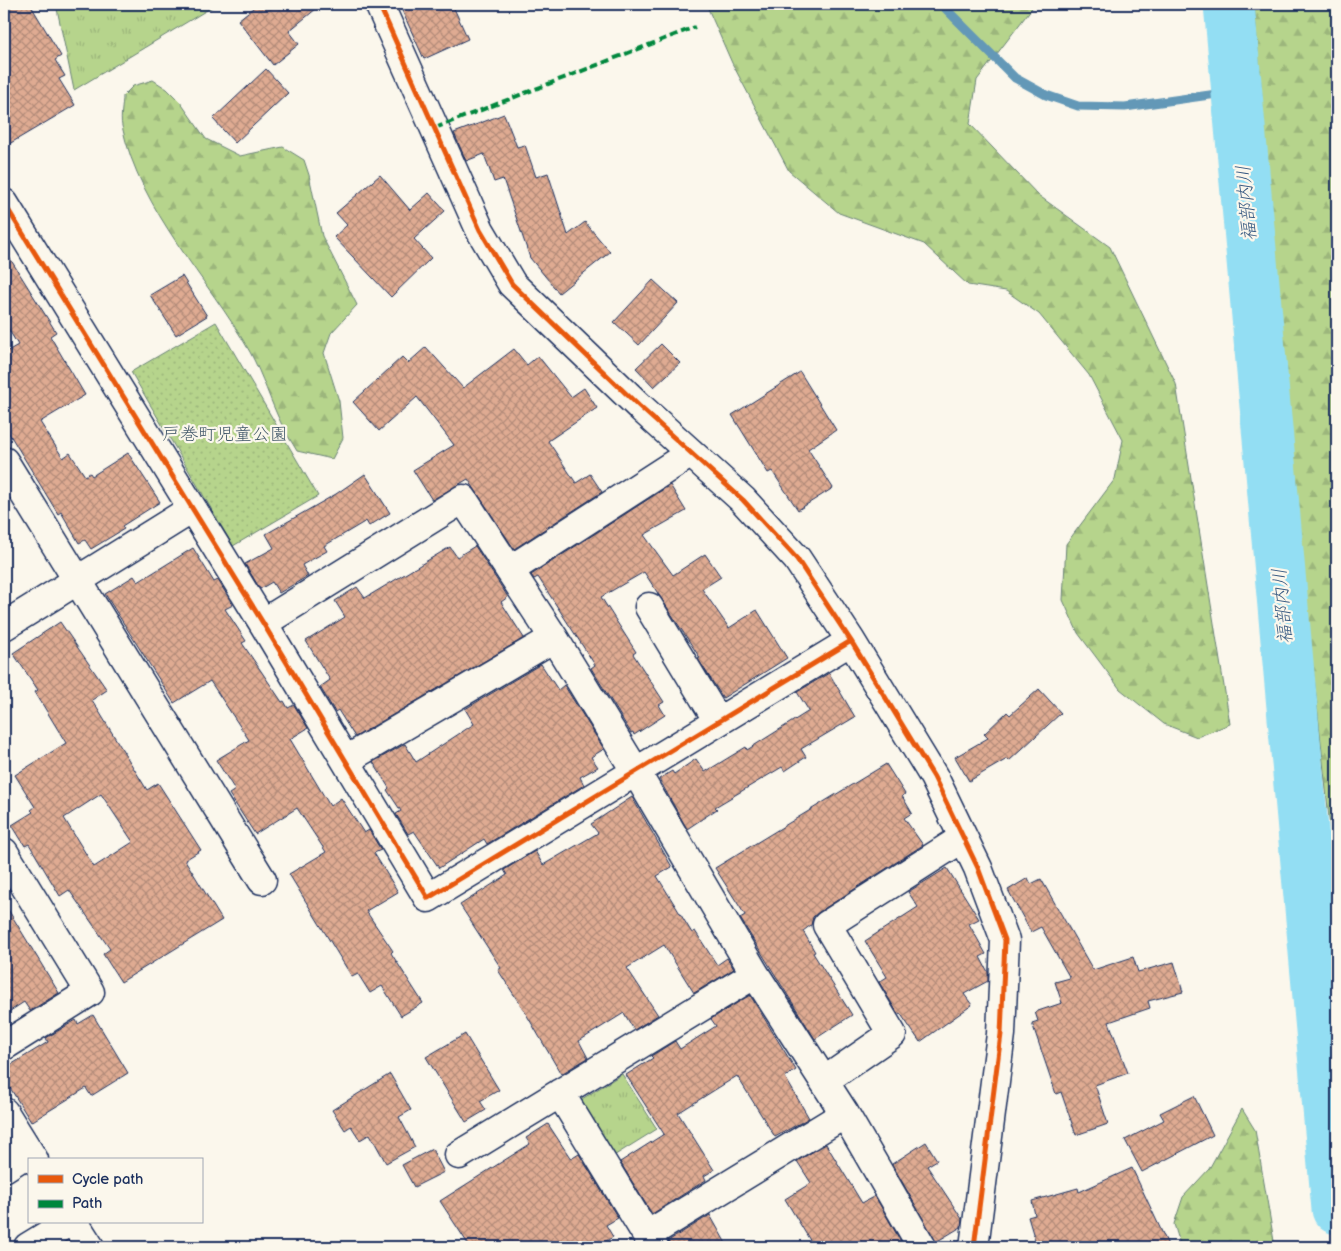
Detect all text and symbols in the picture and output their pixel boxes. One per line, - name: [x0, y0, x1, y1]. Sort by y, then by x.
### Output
- water label: 福部内川: [1232, 164, 1262, 242]
- park label: 戸巻町児童公園: [162, 424, 288, 445]
- water label: 福部内川: [1268, 567, 1298, 645]
- legend: [28, 1158, 202, 1224]
- text: Cycle path: [72, 1170, 143, 1189]
- text: Path: [72, 1194, 102, 1213]

